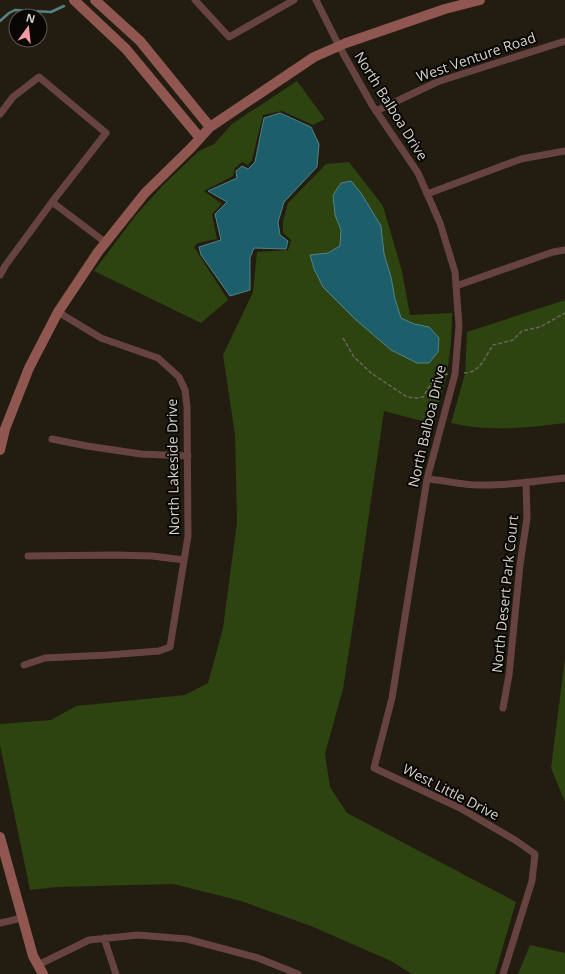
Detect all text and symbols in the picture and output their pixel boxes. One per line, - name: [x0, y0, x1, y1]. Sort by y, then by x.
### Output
- north arrow: [8, 8, 48, 48]
- text: N: [24, 9, 37, 26]
- street label: West Venture Road: [414, 27, 538, 86]
- street label: North Balboa Drive: [350, 48, 433, 164]
- street label: North Balboa Drive: [403, 363, 450, 489]
- street label: North Lakeside Drive: [162, 398, 183, 536]
- street label: North Desert Park Court: [487, 514, 522, 674]
- street label: West Little Drive: [400, 759, 503, 824]

